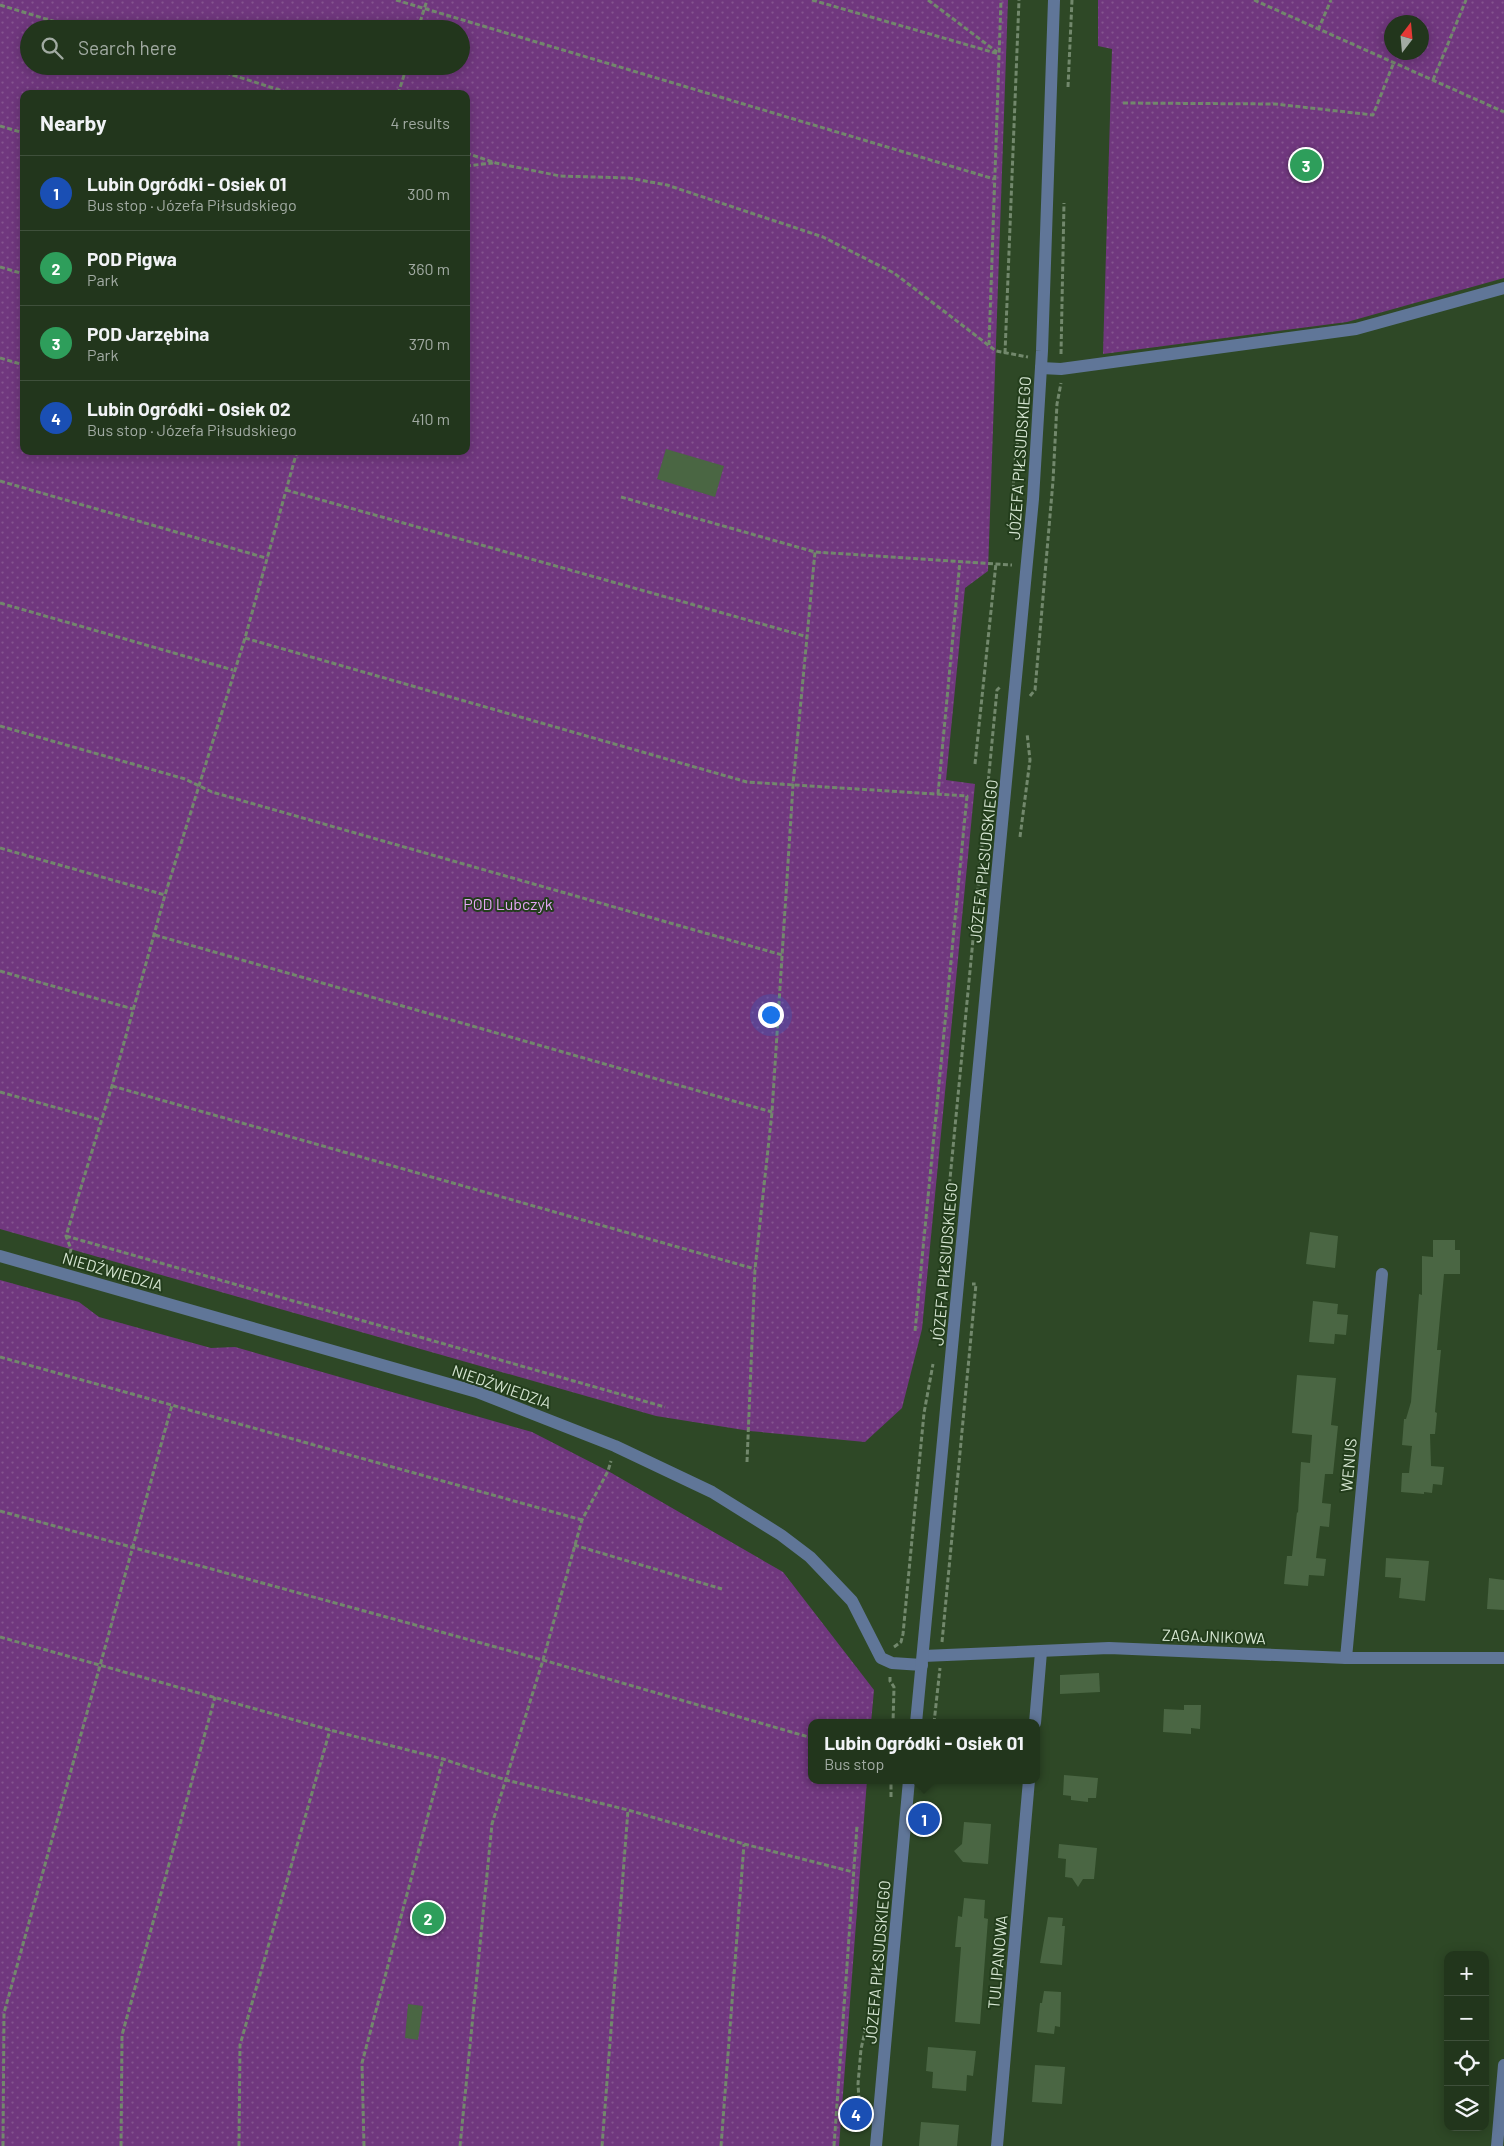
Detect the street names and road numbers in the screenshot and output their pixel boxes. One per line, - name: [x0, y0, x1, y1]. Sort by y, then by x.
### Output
- street label: JÓZEFA PIŁSUDSKIEGO: [1004, 375, 1034, 541]
- street label: JÓZEFA PIŁSUDSKIEGO: [965, 778, 1001, 944]
- street label: JÓZEFA PIŁSUDSKIEGO: [927, 1181, 961, 1347]
- street label: NIEDŹWIEDZIA: [61, 1248, 166, 1295]
- street label: NIEDŹWIEDZIA: [450, 1360, 554, 1412]
- street label: WENUS: [1336, 1437, 1360, 1493]
- street label: ZAGAJNIKOWA: [1162, 1625, 1267, 1647]
- street label: JÓZEFA PIŁSUDSKIEGO: [860, 1879, 894, 2045]
- street label: TULIPANOWA: [983, 1914, 1011, 2010]

